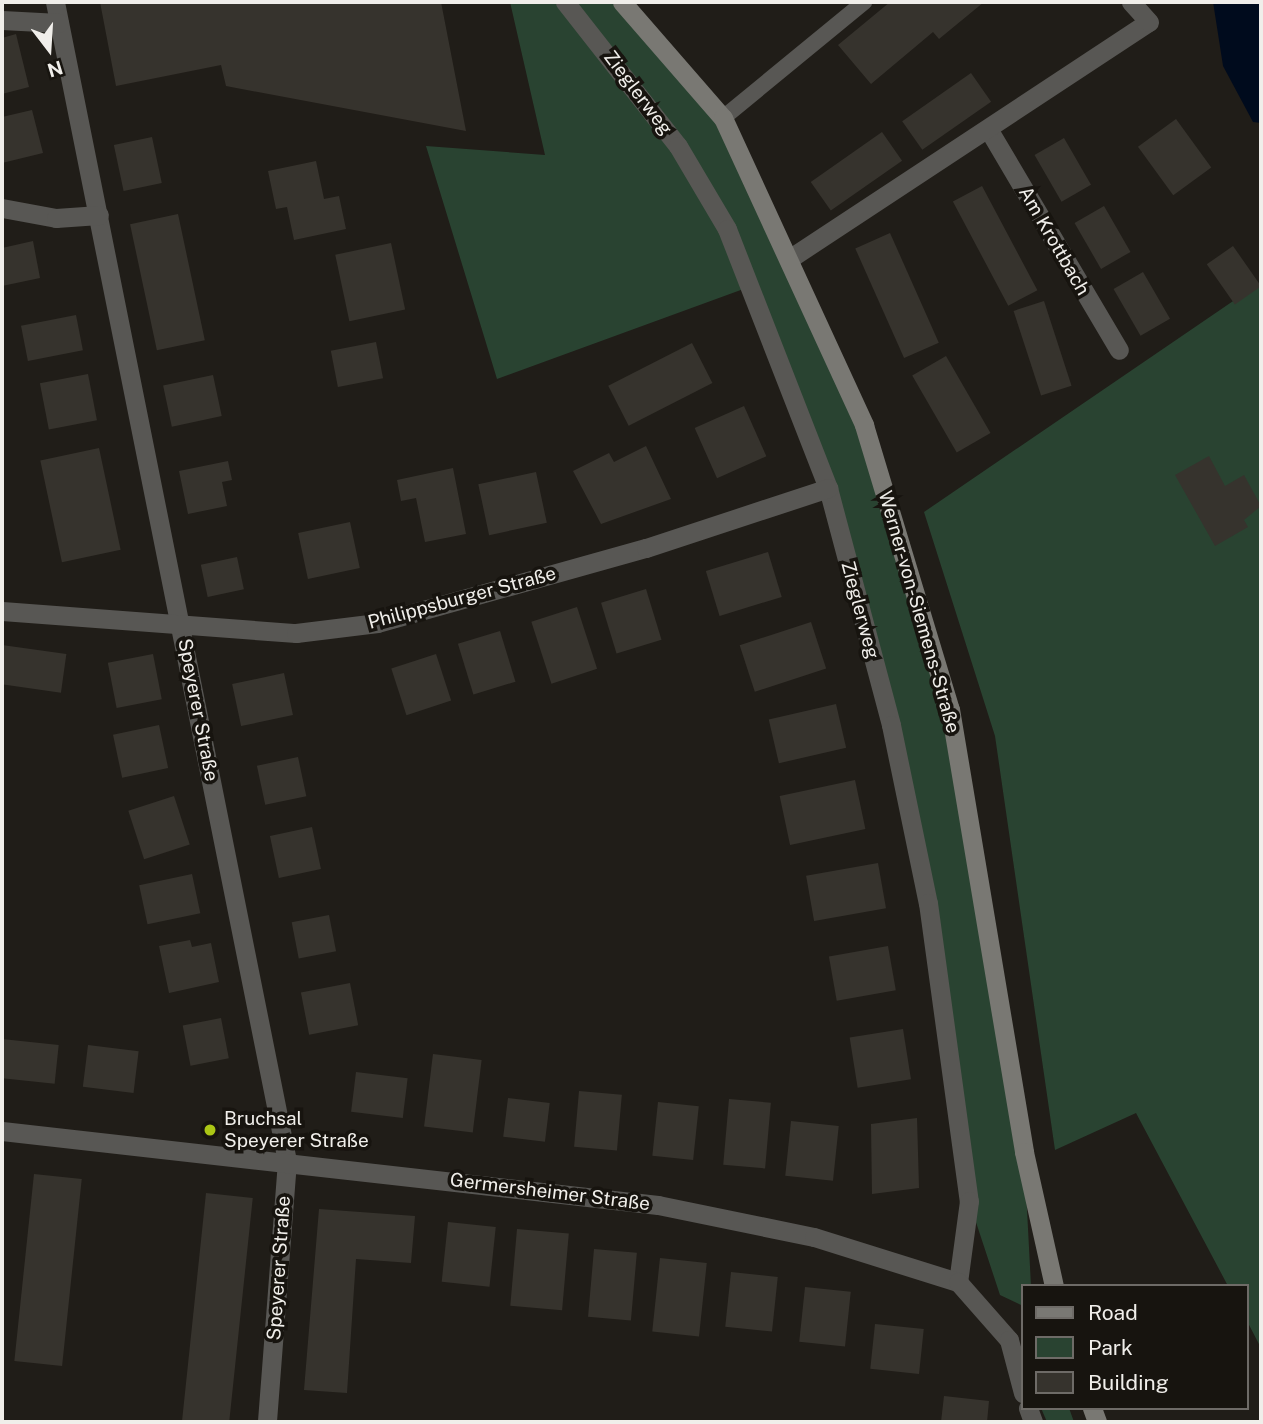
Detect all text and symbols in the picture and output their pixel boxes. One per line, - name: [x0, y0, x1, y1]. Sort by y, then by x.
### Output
- north arrow: [14, 14, 84, 84]
- street label: Zieglerweg: [599, 46, 677, 140]
- text: N: [45, 56, 65, 82]
- street label: Am Krottbach: [1014, 183, 1094, 299]
- street label: Werner-von-Siemens-Straße: [873, 488, 965, 736]
- street label: Zieglerweg: [836, 559, 884, 661]
- street label: Philippsburger Straße: [365, 562, 559, 634]
- street label: Speyerer Straße: [173, 637, 223, 783]
- place label: Bruchsal Speyerer Straße: [224, 1108, 369, 1152]
- marker: Bruchsal Speyerer Straße: [202, 1122, 218, 1138]
- street label: Germersheimer Straße: [449, 1168, 651, 1216]
- street label: Speyerer Straße: [263, 1195, 295, 1341]
- legend: [1021, 1284, 1249, 1410]
- text: Road: [1088, 1300, 1138, 1325]
- text: Park: [1088, 1335, 1133, 1360]
- text: Building: [1088, 1370, 1169, 1395]

